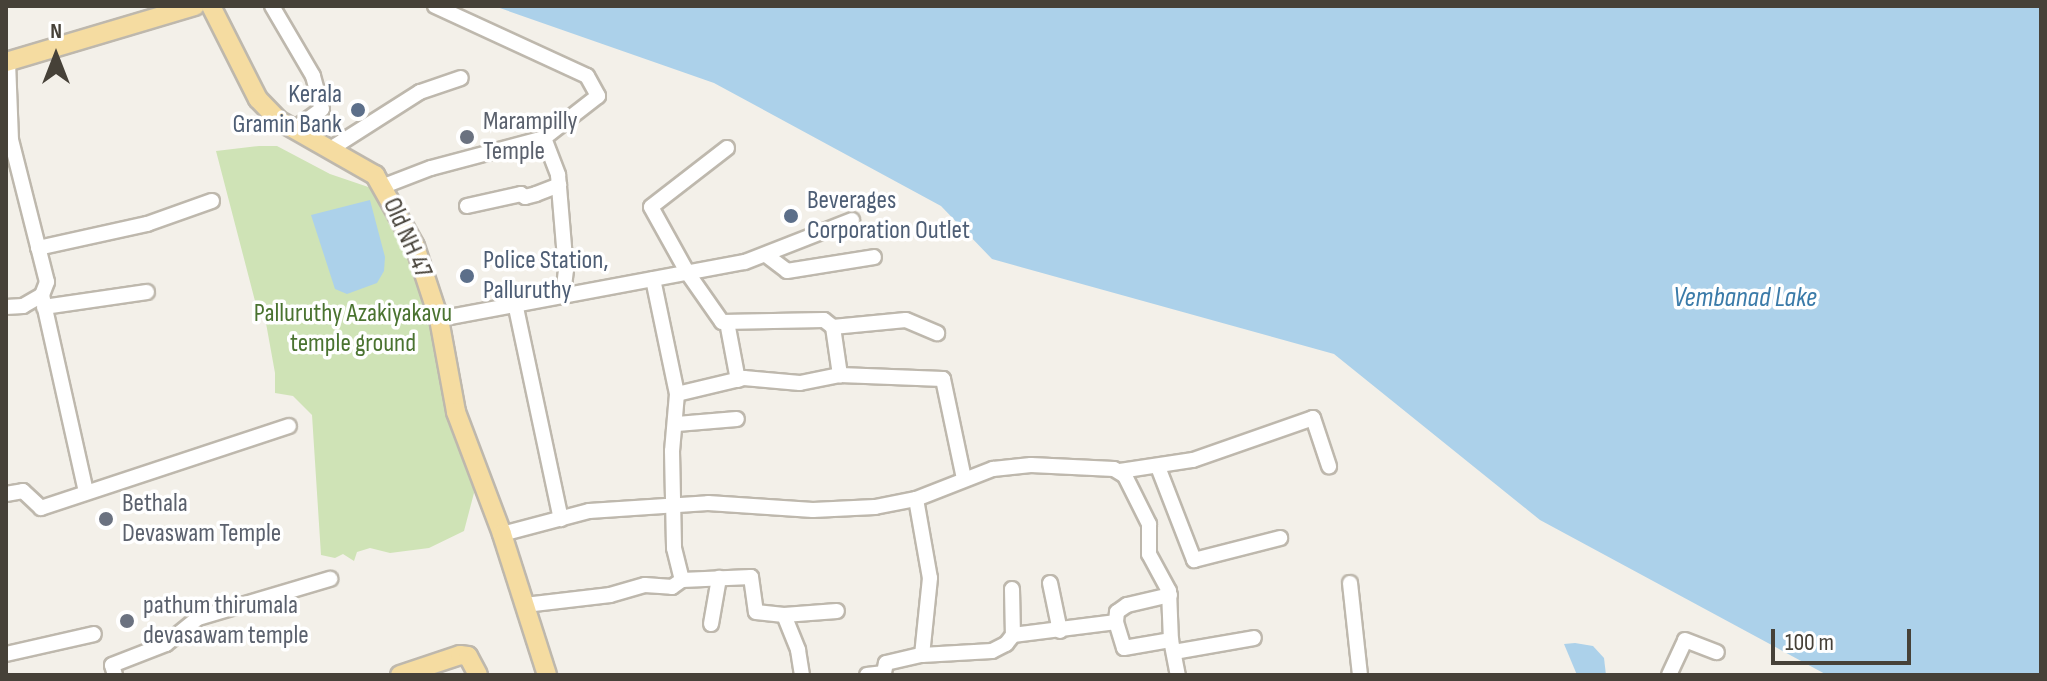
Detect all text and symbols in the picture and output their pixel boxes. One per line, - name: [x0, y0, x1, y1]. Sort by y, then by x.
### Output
- north arrow: [16, 16, 96, 96]
- text: N: [50, 18, 62, 45]
- place label: Kerala Gramin Bank: [232, 79, 342, 140]
- marker: Kerala Gramin Bank: [349, 101, 367, 119]
- place label: Marampilly Temple: [483, 106, 578, 168]
- marker: Marampilly Temple: [458, 128, 476, 146]
- place label: Beverages Corporation Outlet: [807, 185, 970, 246]
- street label: Old NH 47: [376, 193, 438, 283]
- marker: Beverages Corporation Outlet: [782, 207, 800, 225]
- place label: Police Station, Palluruthy: [483, 245, 608, 306]
- marker: Police Station, Palluruthy: [458, 267, 476, 285]
- water label: Vembanad Lake: [1673, 281, 1817, 315]
- park label: Palluruthy Azakiyakavu temple ground: [254, 298, 452, 360]
- place label: Bethala Devaswam Temple: [122, 488, 281, 550]
- marker: Bethala Devaswam Temple: [97, 510, 115, 528]
- place label: pathum thirumala devasawam temple: [143, 590, 309, 652]
- marker: pathum thirumala devasawam temple: [118, 612, 136, 630]
- scale bar: [1775, 613, 1915, 663]
- text: 100 m: [1785, 628, 1834, 657]

